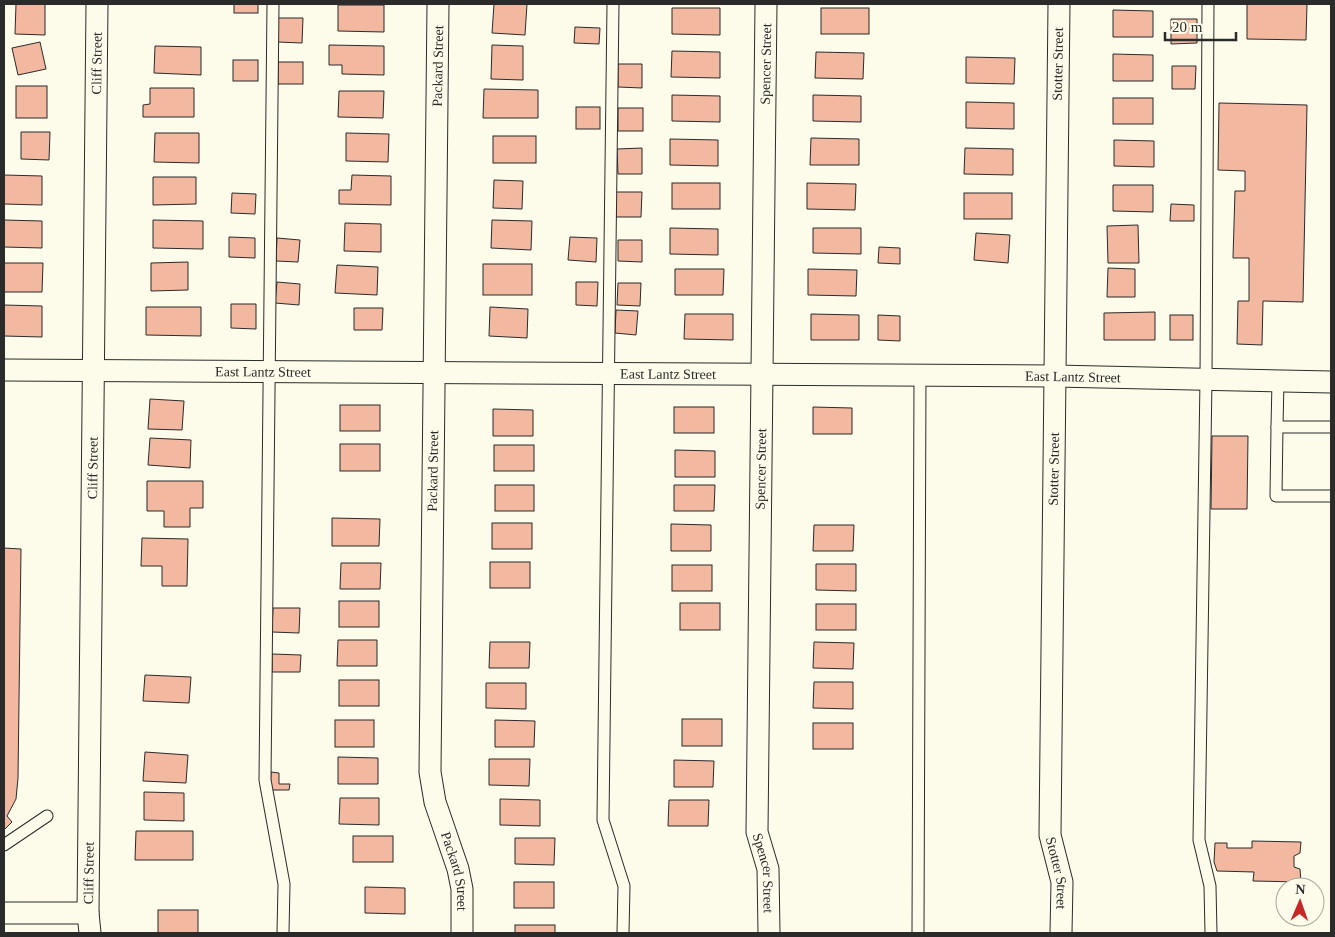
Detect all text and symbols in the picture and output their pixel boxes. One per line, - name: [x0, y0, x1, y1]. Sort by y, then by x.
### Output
- scale bar: [1165, 10, 1236, 42]
- text: 20 m: [1172, 19, 1203, 35]
- street label: Spencer Street: [758, 23, 774, 105]
- street label: Packard Street: [430, 25, 446, 107]
- street label: Stotter Street: [1050, 27, 1066, 101]
- street label: Cliff Street: [89, 32, 104, 94]
- street label: East Lantz Street: [215, 364, 311, 379]
- street label: East Lantz Street: [620, 366, 716, 382]
- street label: East Lantz Street: [1025, 368, 1121, 385]
- street label: Spencer Street: [753, 428, 769, 510]
- street label: Packard Street: [425, 430, 441, 512]
- street label: Stotter Street: [1046, 432, 1062, 506]
- street label: Cliff Street: [85, 437, 100, 499]
- street label: Packard Street: [438, 830, 470, 911]
- street label: Spencer Street: [750, 831, 776, 913]
- street label: Stotter Street: [1043, 835, 1070, 909]
- street label: Cliff Street: [81, 842, 96, 904]
- north arrow: [1275, 877, 1325, 927]
- text: N: [1295, 882, 1306, 897]

